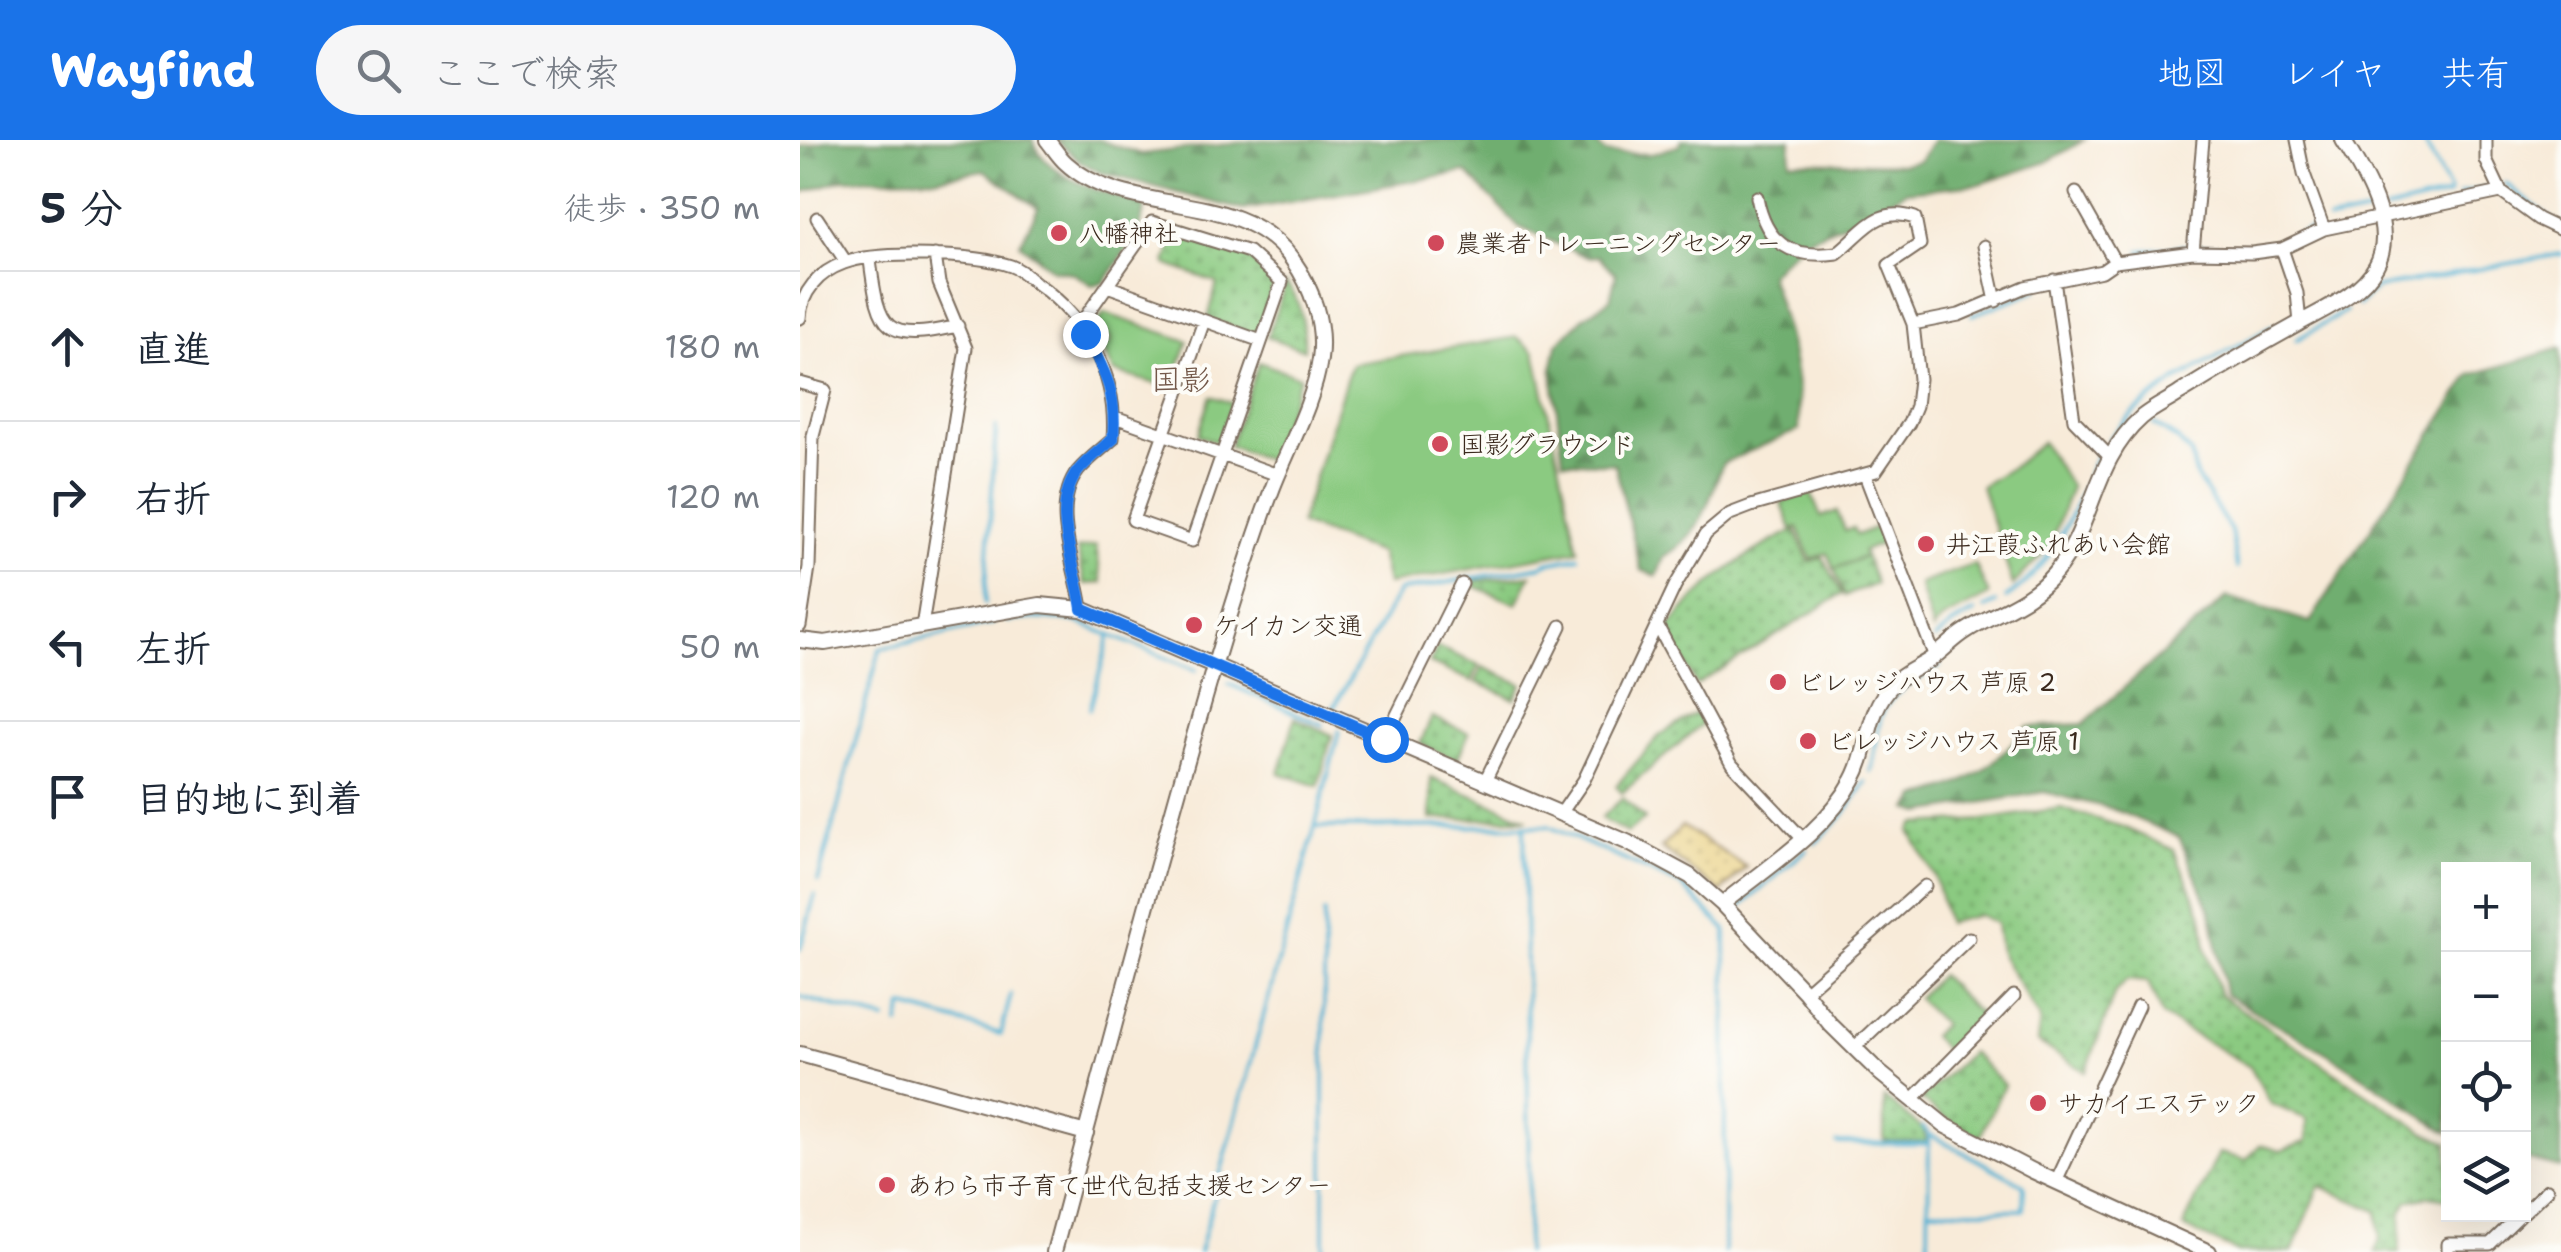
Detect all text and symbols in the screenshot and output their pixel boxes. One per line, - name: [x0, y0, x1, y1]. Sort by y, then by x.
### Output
- search box: [316, 25, 1016, 115]
- text: Wayfind: [50, 38, 256, 102]
- icon: search: [351, 43, 406, 98]
- text: ここで検索: [431, 47, 621, 98]
- text: 地図: [2157, 49, 2227, 96]
- text: レイヤ: [2282, 49, 2386, 96]
- text: 共有: [2441, 49, 2511, 96]
- text: 5 分: [40, 180, 123, 236]
- text: 徒歩 · 350 m: [564, 186, 760, 229]
- place label: 八幡神社: [1079, 216, 1179, 250]
- marker: 八幡神社: [1048, 222, 1070, 244]
- place label: 農業者トレーニングセンター: [1456, 226, 1781, 260]
- marker: 農業者トレーニングセンター: [1425, 232, 1447, 254]
- route end: [1063, 312, 1109, 358]
- icon: ahead: [40, 319, 95, 374]
- text: 直進: [135, 323, 211, 374]
- text: 180 m: [664, 325, 760, 368]
- district label: 国影: [1151, 359, 1211, 400]
- place label: 国影グラウンド: [1460, 427, 1635, 461]
- marker: 国影グラウンド: [1429, 433, 1451, 455]
- icon: right: [40, 469, 95, 524]
- text: 右折: [135, 473, 211, 524]
- text: 120 m: [666, 475, 760, 518]
- place label: 井江葭ふれあい会館: [1946, 527, 2171, 561]
- marker: 井江葭ふれあい会館: [1915, 533, 1937, 555]
- place label: ケイカン交通: [1214, 608, 1363, 642]
- marker: ケイカン交通: [1183, 614, 1205, 636]
- icon: left: [40, 619, 95, 674]
- text: 左折: [135, 623, 211, 674]
- text: 50 m: [680, 625, 760, 668]
- place label: ビレッジハウス 芦原 2: [1798, 665, 2056, 699]
- marker: ビレッジハウス 芦原 2: [1767, 671, 1789, 693]
- route start: [1363, 717, 1409, 763]
- place label: ビレッジハウス 芦原 1: [1828, 724, 2079, 758]
- marker: ビレッジハウス 芦原 1: [1797, 730, 1819, 752]
- icon: arrive: [40, 769, 95, 824]
- text: 目的地に到着: [135, 773, 363, 824]
- map controls: [2441, 862, 2531, 1222]
- button: +: [2441, 862, 2531, 952]
- button: −: [2441, 952, 2531, 1042]
- button: locate: [2441, 1042, 2531, 1132]
- place label: サカイエステック: [2058, 1086, 2260, 1120]
- marker: サカイエステック: [2027, 1092, 2049, 1114]
- button: layers: [2441, 1132, 2531, 1222]
- place label: あわら市子育て世代包括支援センター: [907, 1168, 1331, 1202]
- marker: あわら市子育て世代包括支援センター: [876, 1174, 898, 1196]

